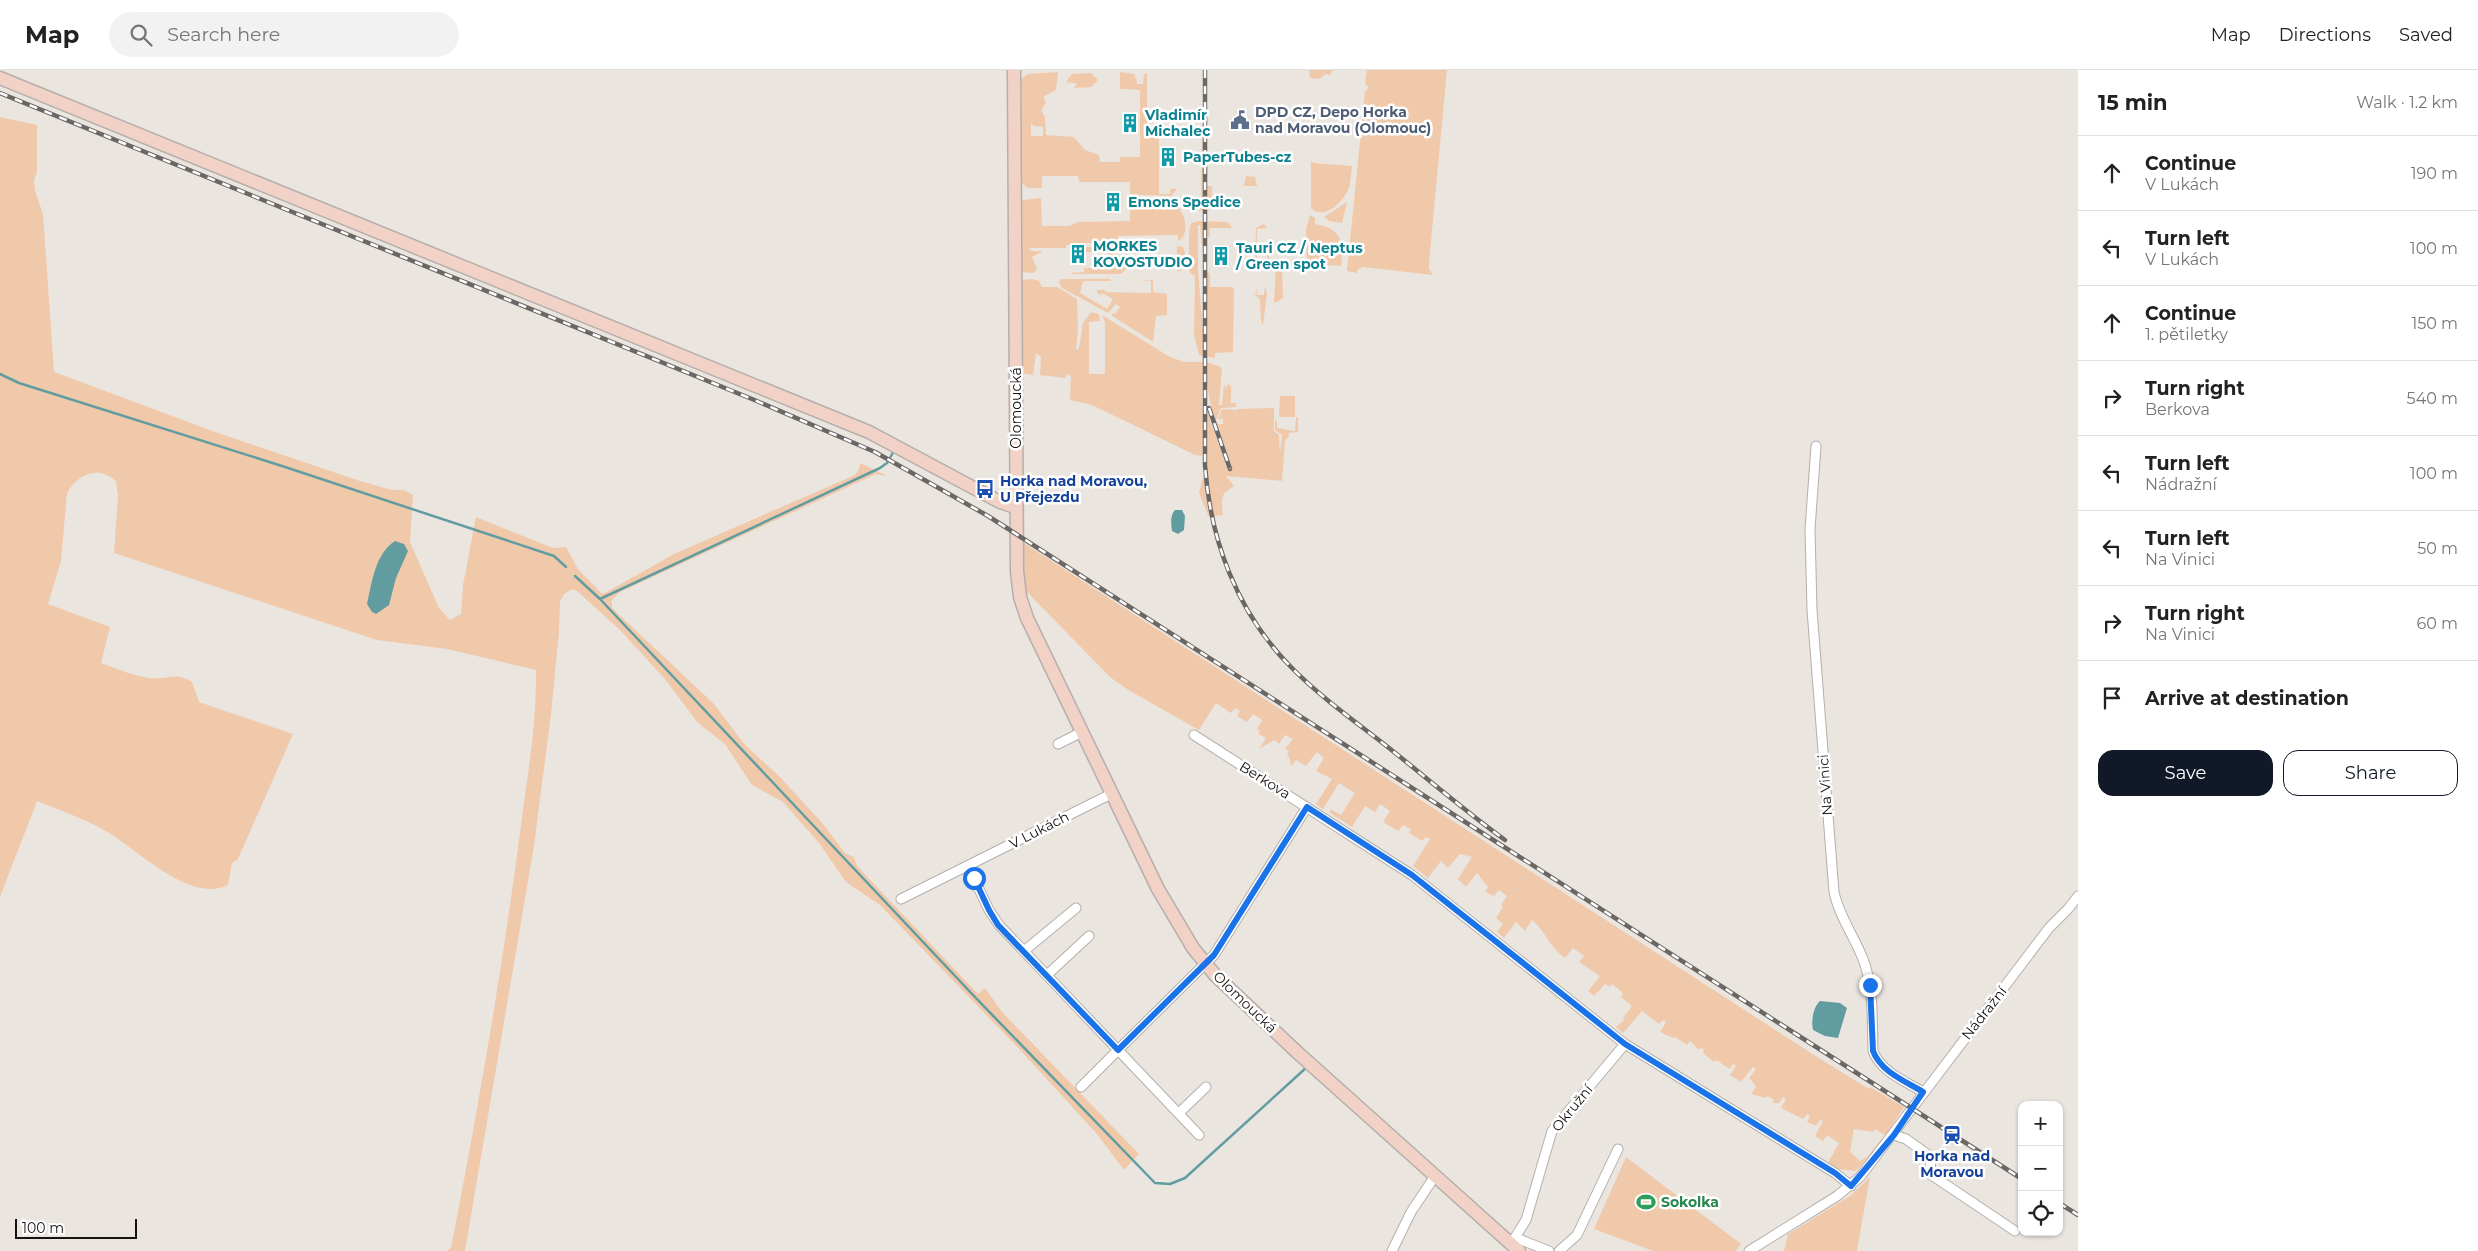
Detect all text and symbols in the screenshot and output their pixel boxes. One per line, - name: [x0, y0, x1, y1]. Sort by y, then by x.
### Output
- search box: [109, 12, 459, 57]
- text: Map: [25, 20, 79, 49]
- icon: search: [127, 21, 155, 49]
- text: Search here: [167, 23, 280, 46]
- text: Map: [2211, 24, 2251, 46]
- text: Directions: [2279, 24, 2371, 46]
- text: Saved: [2399, 24, 2453, 46]
- text: 15 min: [2098, 90, 2168, 115]
- text: Walk · 1.2 km: [2356, 93, 2458, 112]
- place label: DPD CZ, Depo Horka nad Moravou (Olomouc): [1255, 103, 1431, 137]
- place label: Vladimír Michalec: [1144, 106, 1211, 140]
- public building icon: DPD CZ, Depo Horka nad Moravou (Olomouc): [1229, 109, 1251, 131]
- building icon: Vladimír Michalec: [1119, 112, 1141, 134]
- building icon: PaperTubes-cz: [1157, 146, 1179, 168]
- place label: PaperTubes-cz: [1183, 148, 1292, 166]
- text: Continue: [2145, 152, 2236, 175]
- icon: ahead: [2098, 159, 2126, 187]
- text: 190 m: [2411, 164, 2458, 183]
- text: V Lukách: [2145, 175, 2219, 194]
- building icon: Emons Spedice: [1102, 191, 1124, 213]
- place label: Emons Spedice: [1128, 193, 1241, 211]
- text: Turn left: [2145, 227, 2230, 250]
- icon: left: [2098, 234, 2126, 262]
- place label: MORKES KOVOSTUDIO: [1093, 237, 1193, 271]
- place label: Tauri CZ / Neptus / Green spot: [1235, 239, 1363, 273]
- text: 100 m: [2410, 239, 2458, 258]
- building icon: MORKES KOVOSTUDIO: [1067, 243, 1089, 265]
- building icon: Tauri CZ / Neptus / Green spot: [1210, 245, 1232, 267]
- text: V Lukách: [2145, 250, 2219, 269]
- text: Continue: [2145, 302, 2236, 325]
- icon: ahead: [2098, 309, 2126, 337]
- text: 150 m: [2411, 314, 2458, 333]
- text: 1. pětiletky: [2145, 325, 2228, 344]
- street label: Olomoucká: [1007, 367, 1025, 449]
- text: Turn right: [2145, 377, 2245, 400]
- icon: right: [2098, 384, 2126, 412]
- text: 540 m: [2407, 389, 2458, 408]
- text: Berkova: [2145, 400, 2210, 419]
- text: Turn left: [2145, 452, 2230, 475]
- icon: left: [2098, 459, 2126, 487]
- text: 100 m: [2410, 464, 2458, 483]
- place label: Horka nad Moravou, U Přejezdu: [1000, 472, 1148, 506]
- text: Nádražní: [2145, 475, 2217, 494]
- bus stop icon: Horka nad Moravou, U Přejezdu: [974, 478, 996, 500]
- text: Turn left: [2145, 527, 2230, 550]
- icon: left: [2098, 534, 2126, 562]
- text: 50 m: [2417, 539, 2458, 558]
- text: Na Vinici: [2145, 550, 2215, 569]
- text: Turn right: [2145, 602, 2245, 625]
- icon: right: [2098, 609, 2126, 637]
- text: 60 m: [2416, 614, 2458, 633]
- text: Na Vinici: [2145, 625, 2215, 644]
- icon: arrive: [2098, 684, 2126, 712]
- text: Arrive at destination: [2145, 687, 2349, 710]
- button: Save: [2098, 750, 2273, 796]
- button: Share: [2283, 750, 2458, 796]
- street label: Na Vinici: [1814, 754, 1836, 816]
- street label: Berkova: [1236, 757, 1294, 803]
- street label: V Lukách: [1006, 807, 1072, 853]
- route start: [963, 867, 986, 890]
- street label: Olomoucká: [1209, 967, 1281, 1037]
- route end: [1859, 974, 1882, 997]
- street label: Nádražní: [1958, 982, 2011, 1043]
- street label: Okružní: [1548, 1080, 1597, 1135]
- map controls: [2018, 1101, 2063, 1236]
- button: +: [2018, 1101, 2063, 1146]
- station icon: Horka nad Moravou: [1941, 1124, 1963, 1146]
- button: −: [2018, 1146, 2063, 1191]
- place label: Horka nad Moravou: [1914, 1147, 1990, 1181]
- sports icon: Sokolka: [1635, 1191, 1657, 1213]
- button: locate: [2018, 1191, 2063, 1236]
- place label: Sokolka: [1661, 1193, 1719, 1211]
- scale bar: [15, 1216, 138, 1239]
- text: 100 m: [22, 1219, 64, 1237]

